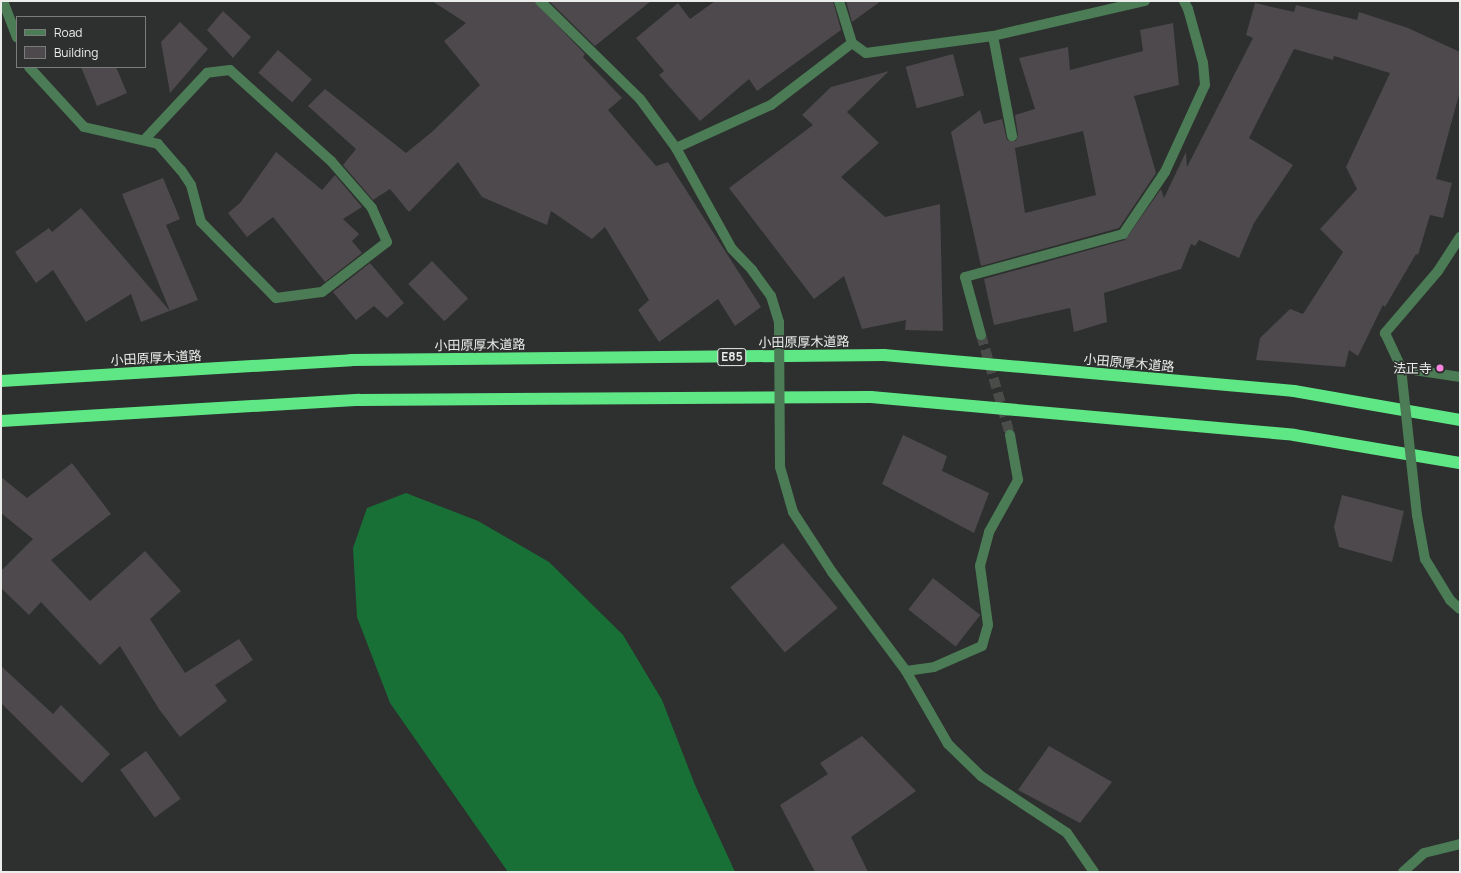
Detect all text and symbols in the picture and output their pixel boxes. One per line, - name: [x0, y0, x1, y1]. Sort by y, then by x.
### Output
- legend: [16, 16, 146, 68]
- text: Road: [54, 24, 82, 41]
- text: Building: [54, 44, 98, 61]
- street label: 小田原厚木道路: [758, 333, 850, 351]
- street label: 小田原厚木道路: [434, 336, 526, 354]
- road number: E85: [717, 347, 747, 367]
- street label: 小田原厚木道路: [110, 348, 202, 368]
- street label: 小田原厚木道路: [1083, 351, 1175, 375]
- place label: 法正寺: [1393, 360, 1432, 376]
- marker: 法正寺: [1435, 363, 1445, 373]

